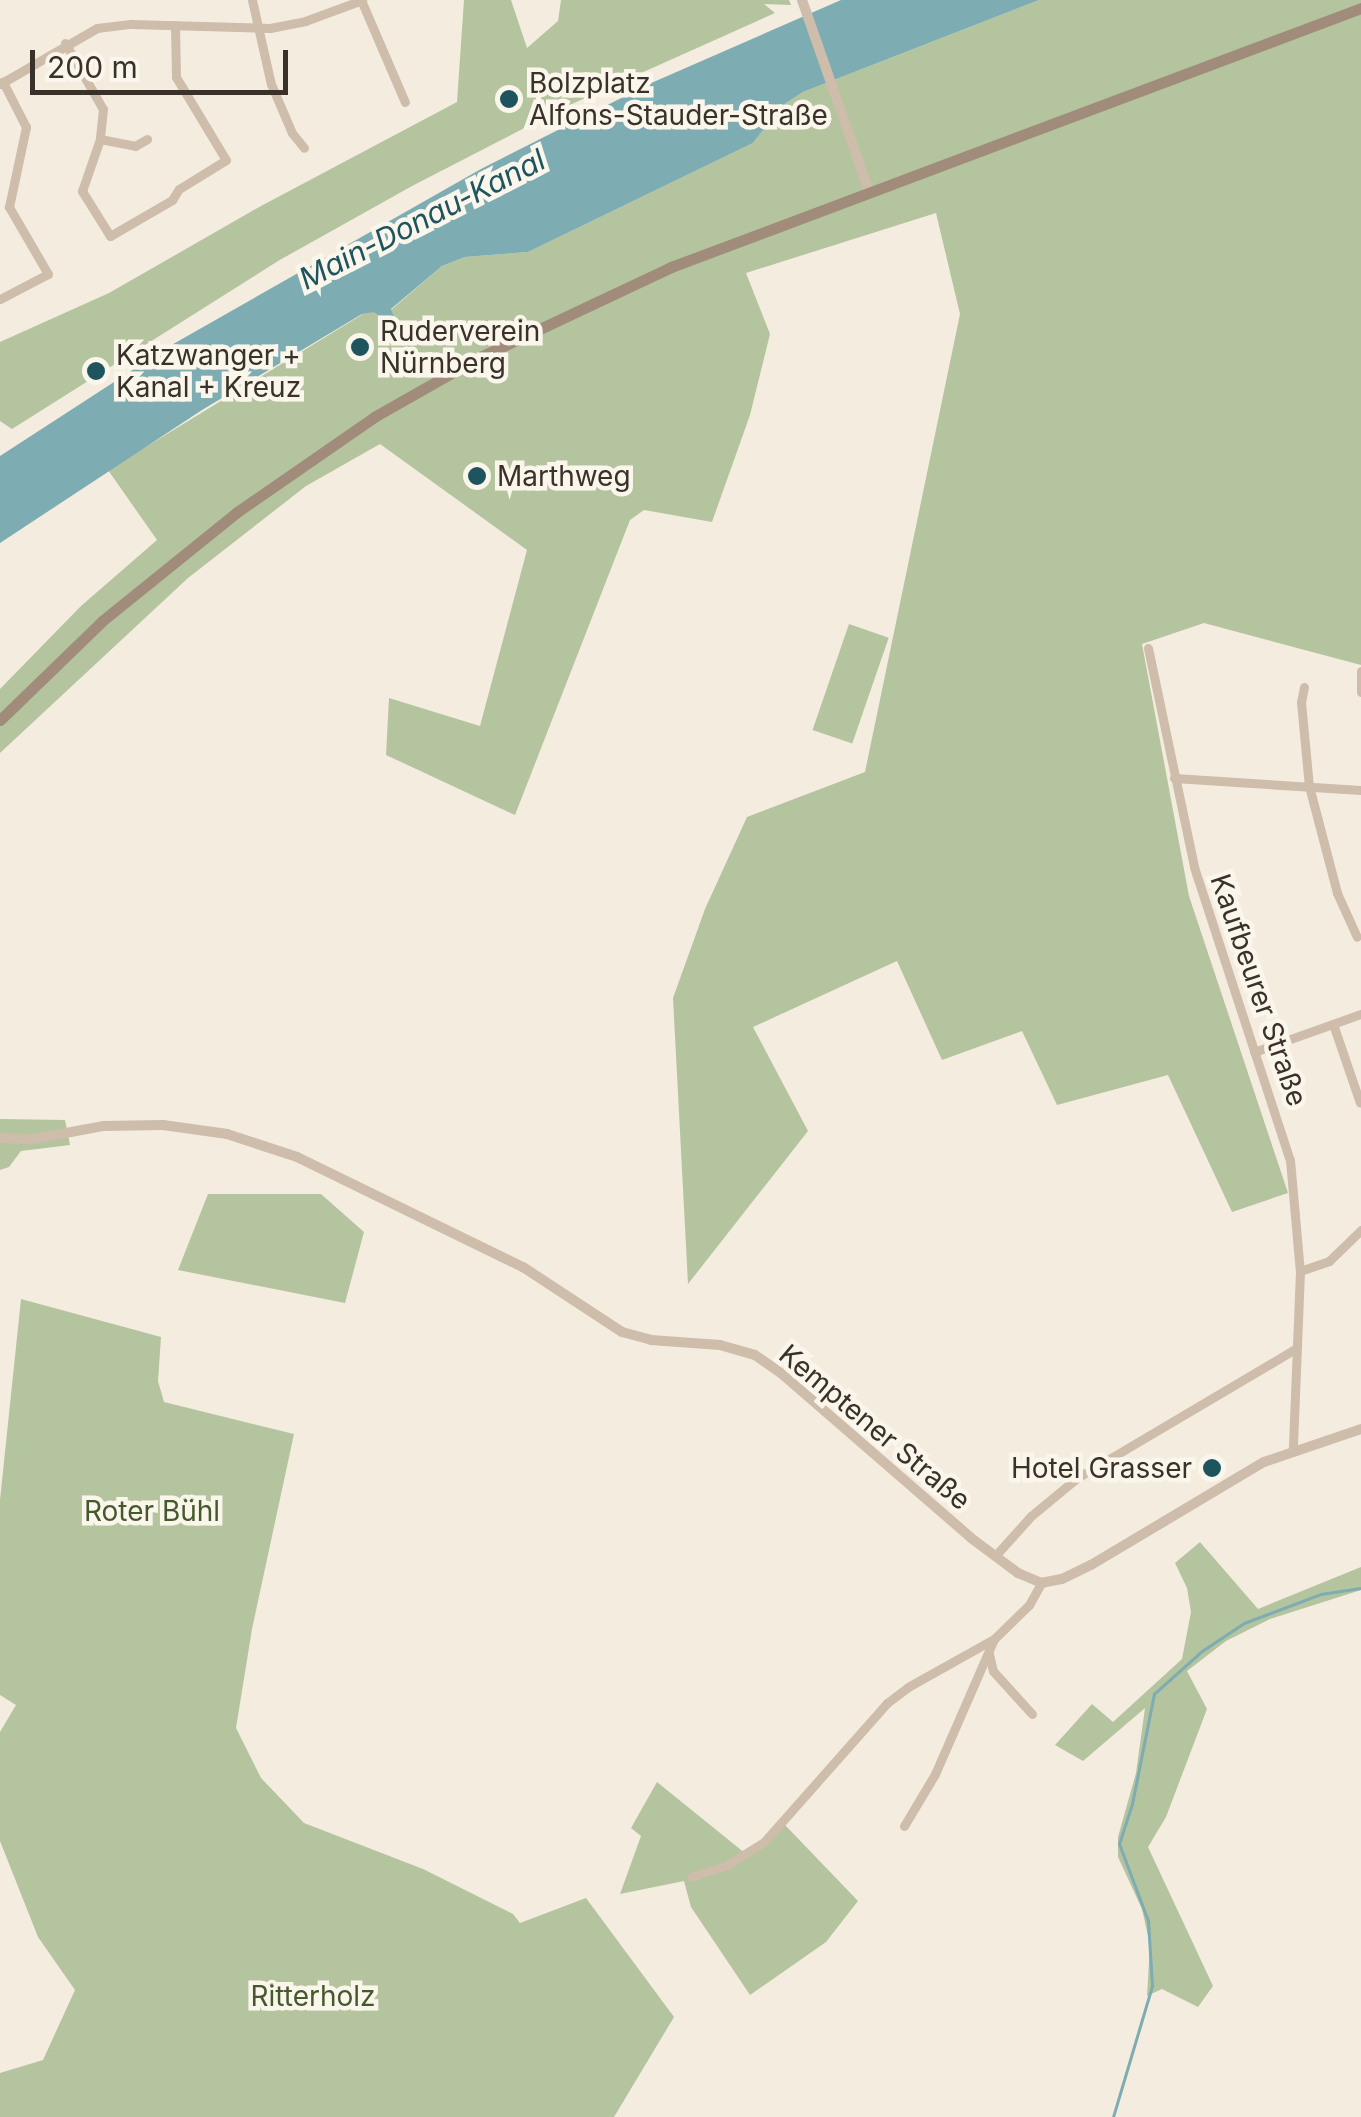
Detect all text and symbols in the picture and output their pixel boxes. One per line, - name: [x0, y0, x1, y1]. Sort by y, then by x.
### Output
- scale bar: [35, 30, 292, 92]
- text: 200 m: [47, 49, 138, 85]
- place label: Bolzplatz Alfons-Stauder-Straße: [529, 66, 828, 132]
- marker: Bolzplatz Alfons-Stauder-Straße: [498, 88, 520, 110]
- water label: Main-Donau-Kanal: [293, 141, 551, 297]
- place label: Ruderverein Nürnberg: [380, 314, 540, 380]
- marker: Ruderverein Nürnberg: [349, 336, 371, 358]
- place label: Katzwanger + Kanal + Kreuz: [116, 338, 301, 404]
- marker: Katzwanger + Kanal + Kreuz: [85, 360, 107, 382]
- place label: Marthweg: [497, 459, 631, 493]
- marker: Marthweg: [466, 465, 488, 487]
- street label: Kaufbeurer Straße: [1204, 870, 1314, 1110]
- street label: Kemptener Straße: [773, 1337, 977, 1517]
- place label: Hotel Grasser: [1011, 1451, 1192, 1485]
- marker: Hotel Grasser: [1201, 1457, 1223, 1479]
- park label: Roter Bühl: [84, 1494, 220, 1528]
- park label: Ritterholz: [250, 1979, 376, 2013]

